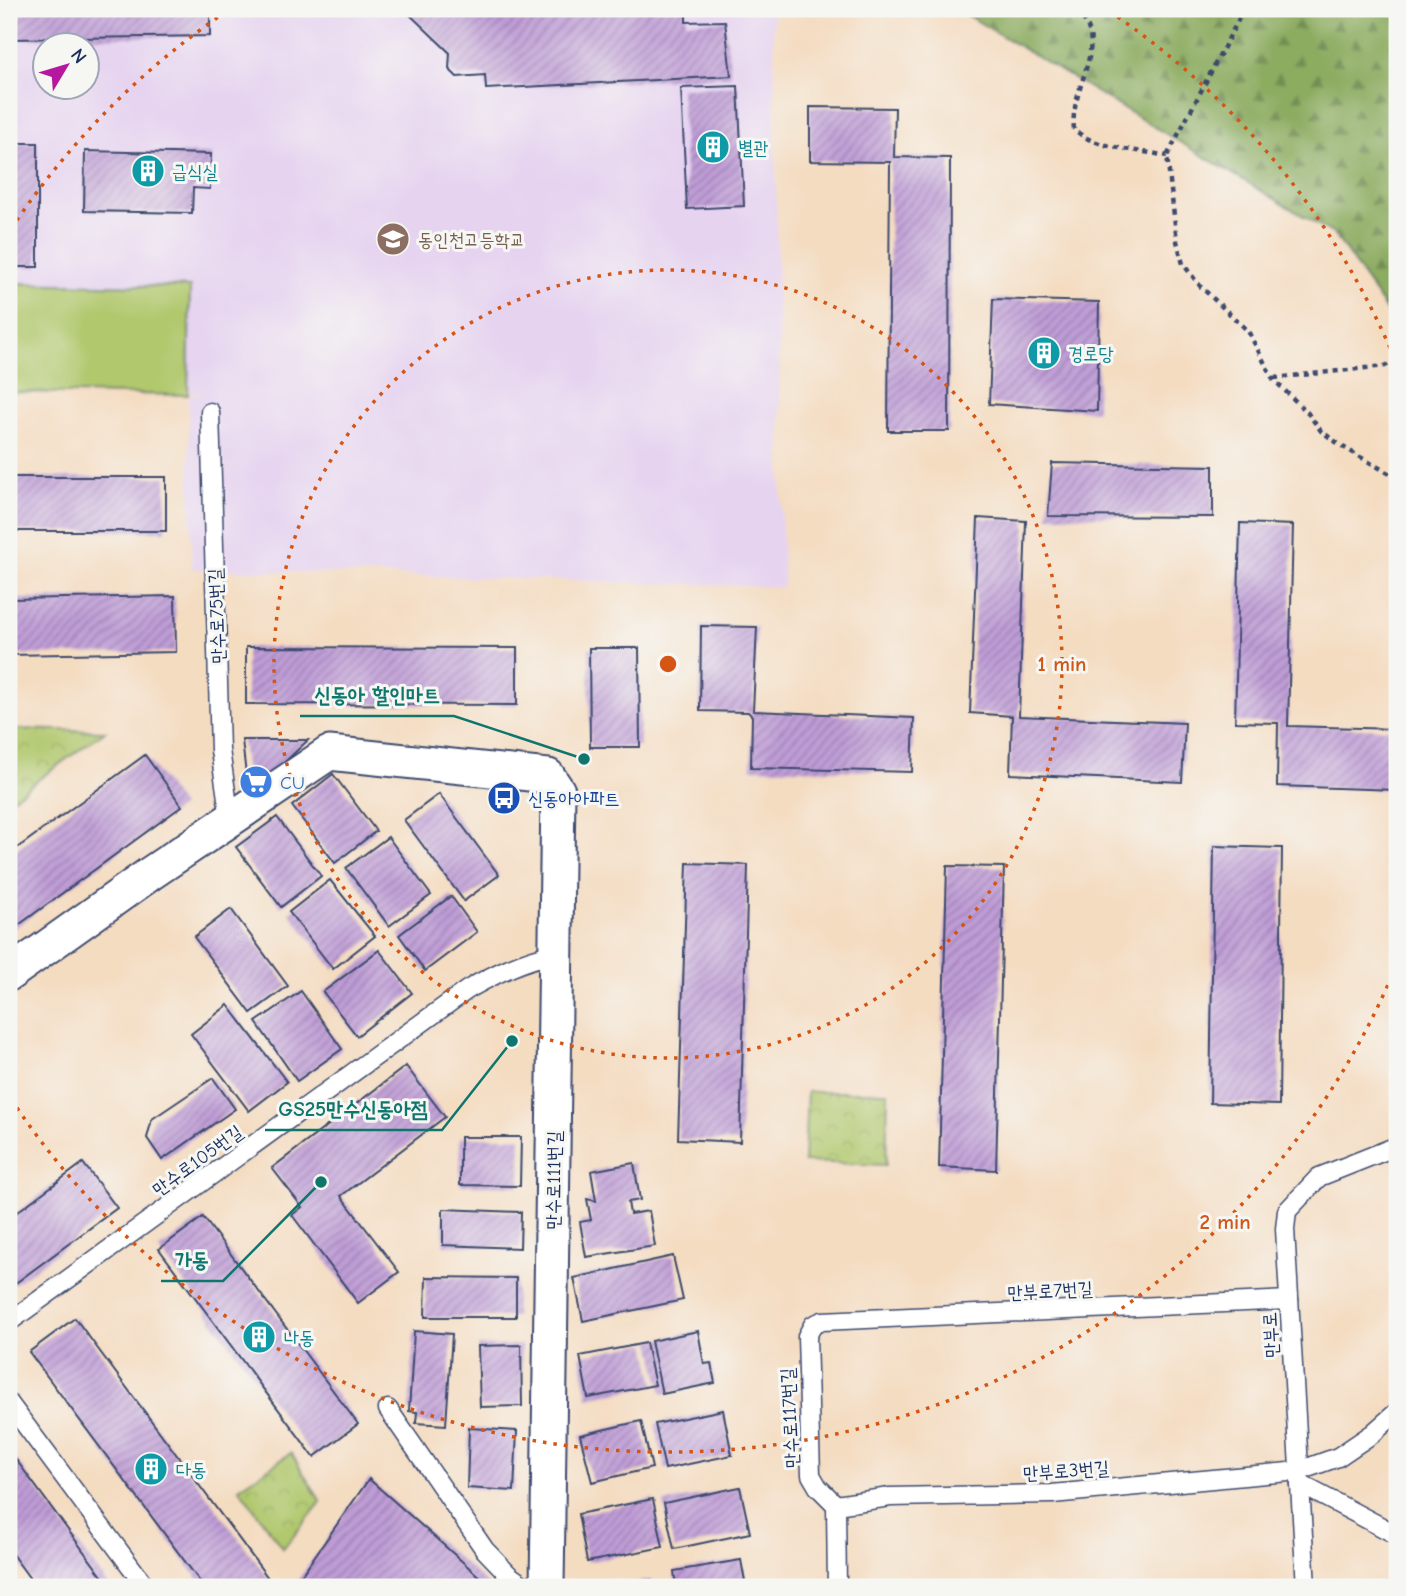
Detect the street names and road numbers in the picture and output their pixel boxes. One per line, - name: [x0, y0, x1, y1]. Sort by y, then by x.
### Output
- street label: 만수로75번길: [204, 568, 230, 664]
- street label: 만수로105번길: [148, 1121, 247, 1201]
- street label: 만수로111번길: [542, 1130, 566, 1230]
- street label: 만부로7번길: [1007, 1278, 1093, 1304]
- street label: 만부로: [1259, 1311, 1283, 1358]
- street label: 만수로117번길: [776, 1367, 804, 1469]
- street label: 만부로3번길: [1022, 1457, 1110, 1485]

